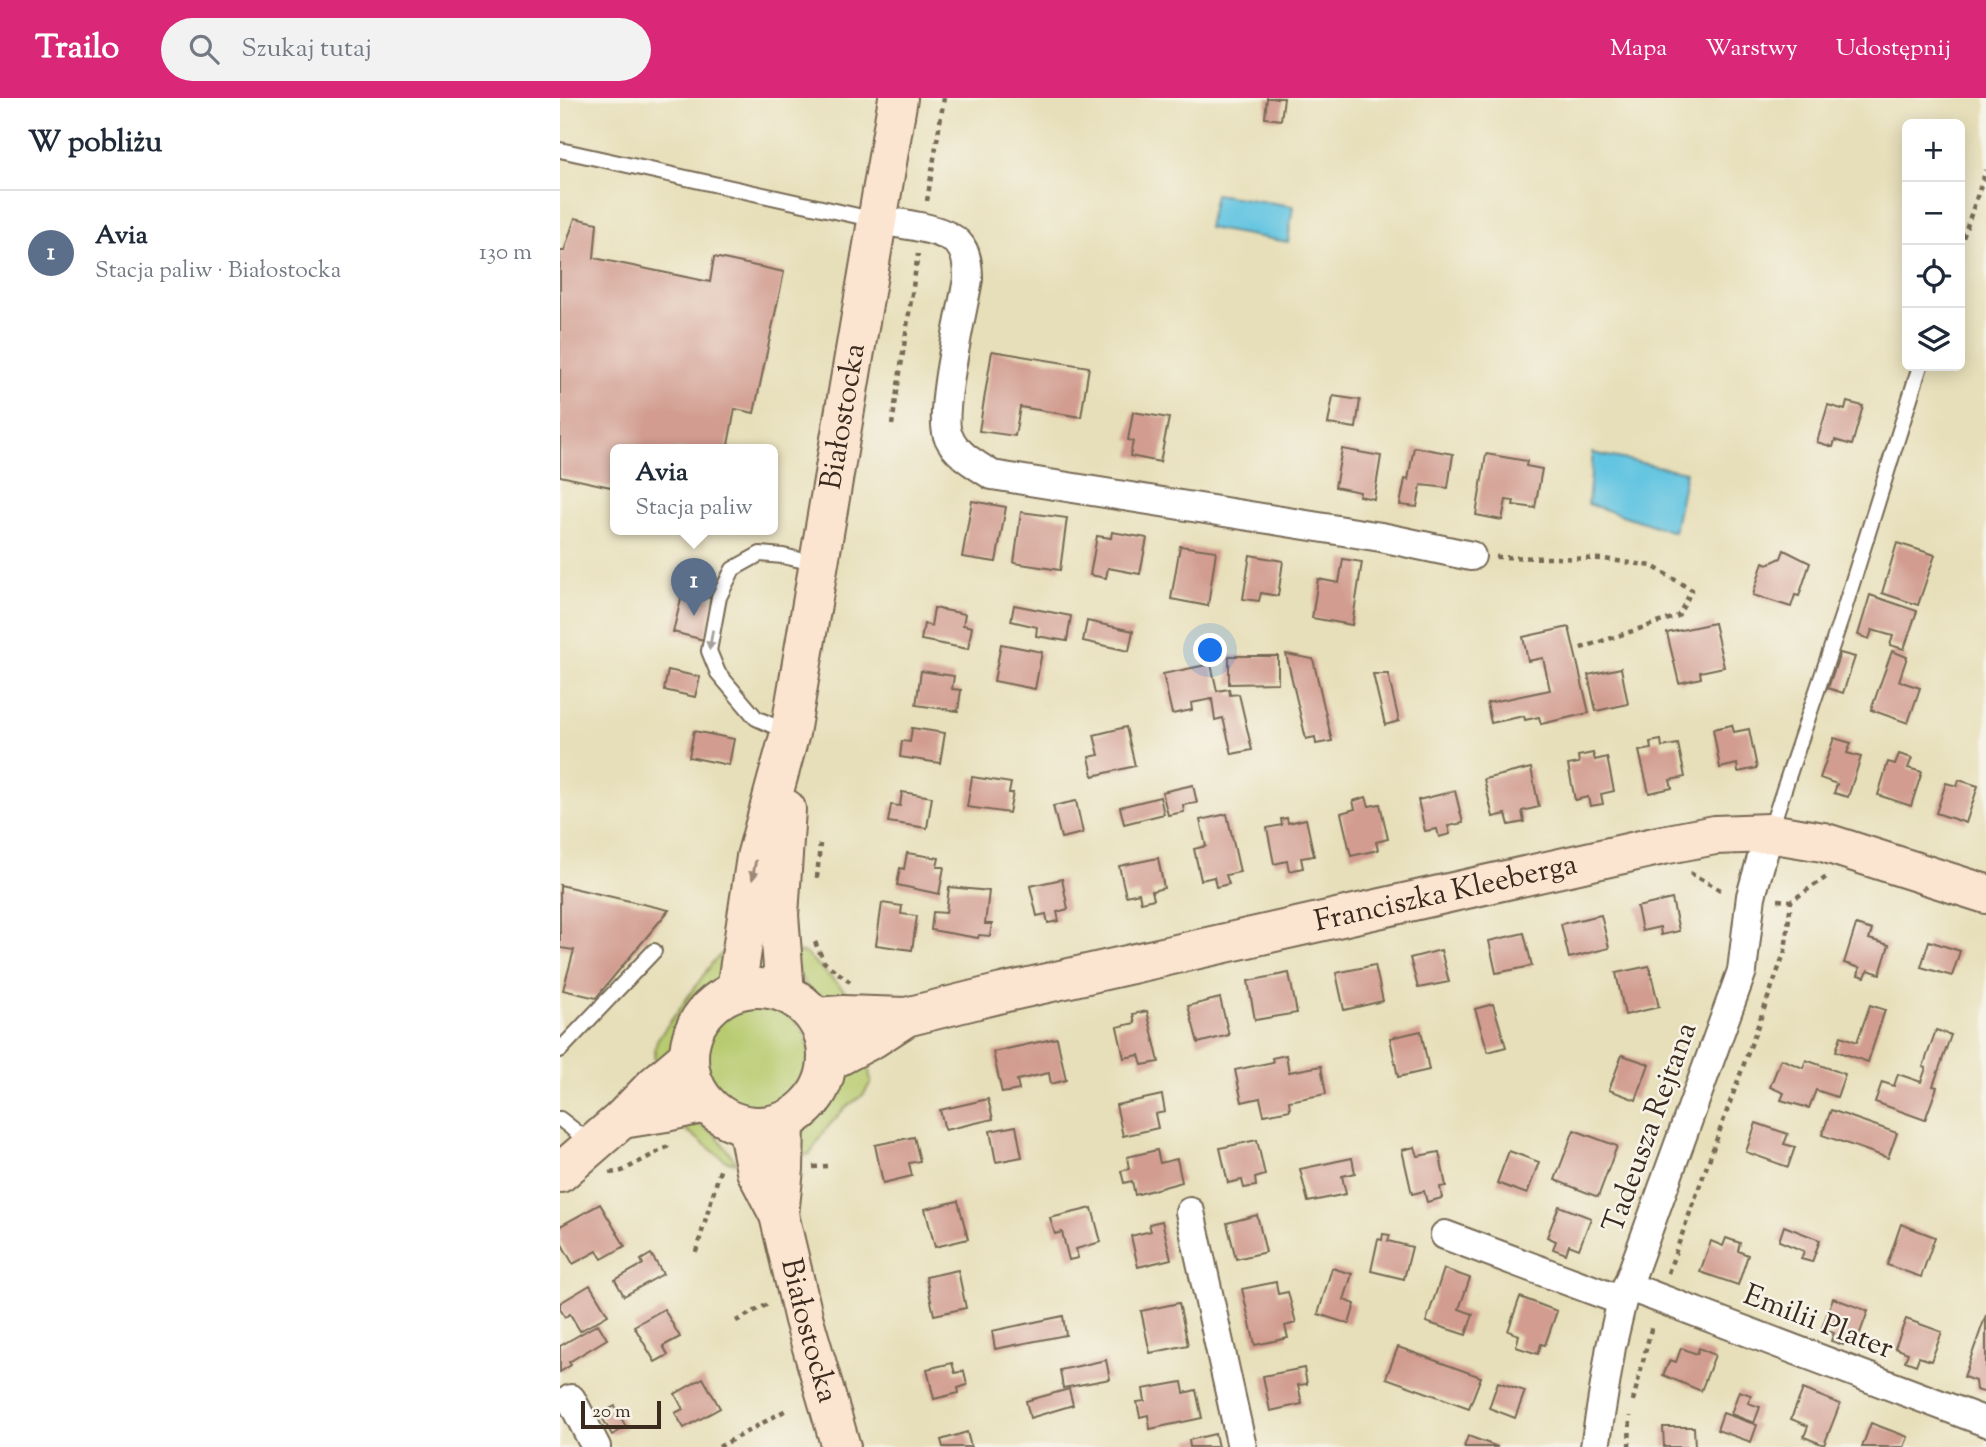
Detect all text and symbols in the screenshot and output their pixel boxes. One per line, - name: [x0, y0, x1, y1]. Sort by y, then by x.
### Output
- search box: [161, 18, 651, 81]
- text: Trailo: [35, 25, 119, 73]
- icon: search: [185, 30, 223, 68]
- text: Szukaj tutaj: [241, 31, 372, 68]
- text: Mapa: [1610, 32, 1667, 66]
- text: Warstwy: [1705, 32, 1798, 66]
- text: Udostępnij: [1836, 32, 1951, 66]
- map controls: [1902, 119, 1965, 371]
- button: +: [1902, 119, 1965, 182]
- text: W pobliżu: [28, 122, 162, 165]
- button: −: [1902, 182, 1965, 245]
- text: Avia: [95, 218, 148, 255]
- text: 1: [47, 237, 55, 270]
- text: 130 m: [479, 237, 532, 270]
- button: locate: [1902, 245, 1965, 308]
- text: Stacja paliw · Białostocka: [95, 255, 341, 288]
- button: layers: [1902, 308, 1965, 371]
- street label: Białostocka: [810, 340, 877, 493]
- popup: [610, 444, 778, 535]
- text: Avia: [635, 455, 688, 492]
- text: Stacja paliw: [635, 492, 753, 525]
- pin: 1: [671, 558, 717, 616]
- one-way arrow: [705, 629, 716, 651]
- your location: [1193, 633, 1227, 667]
- street label: Franciszka Kleeberga: [1310, 843, 1582, 944]
- one-way arrow: [748, 859, 759, 881]
- street label: Tadeusza Rejtana: [1593, 1016, 1709, 1239]
- street label: Białostocka: [769, 1254, 849, 1408]
- street label: Emilii Plater: [1737, 1275, 1899, 1371]
- scale bar: [581, 1398, 662, 1430]
- text: 20 m: [592, 1399, 631, 1426]

